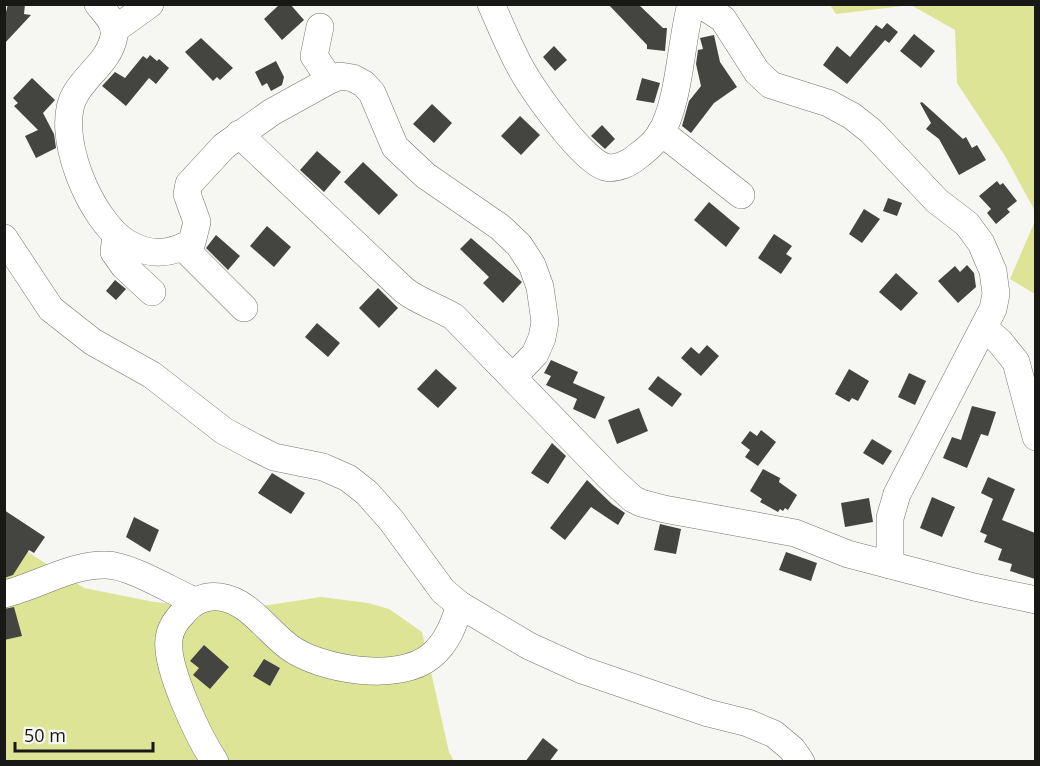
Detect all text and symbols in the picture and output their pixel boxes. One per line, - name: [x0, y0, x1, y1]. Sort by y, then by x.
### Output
- scale bar: [15, 715, 153, 753]
- text: 50 m: [24, 723, 66, 747]

